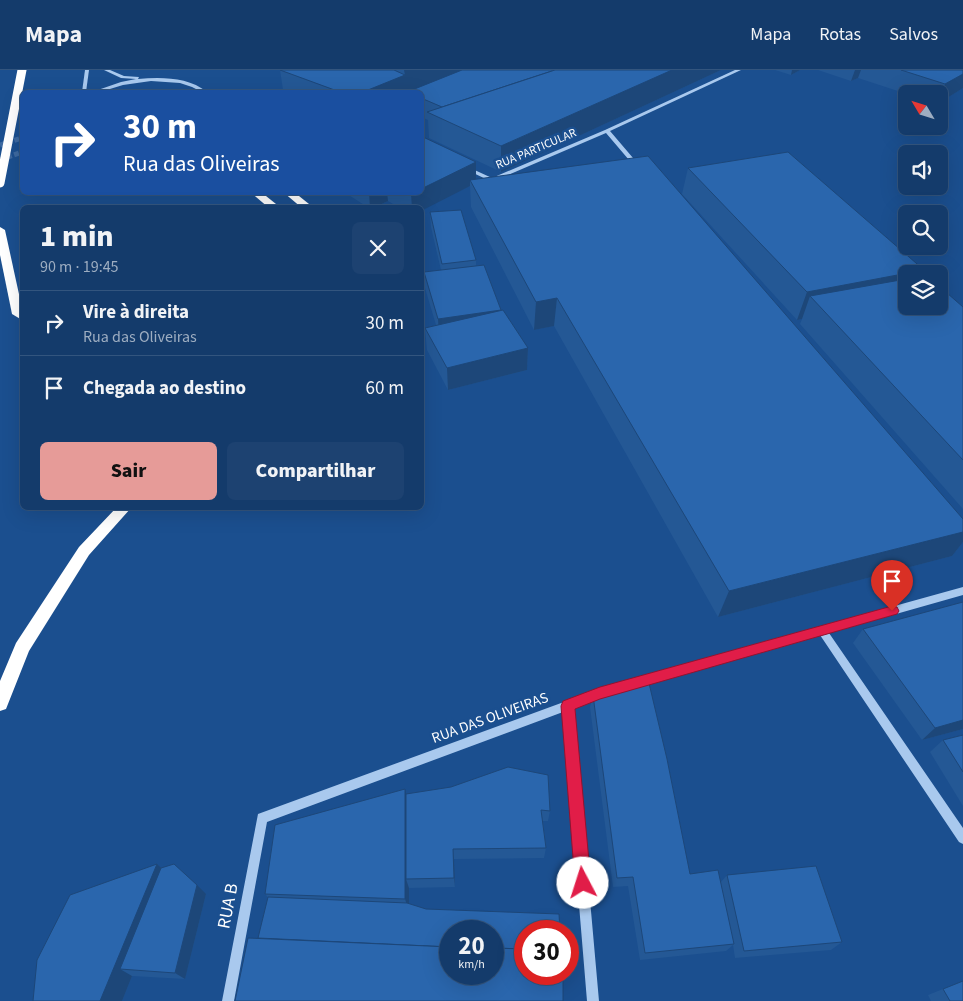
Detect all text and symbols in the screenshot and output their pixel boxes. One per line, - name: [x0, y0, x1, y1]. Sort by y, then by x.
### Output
- text: Mapa: [25, 17, 82, 52]
- text: Mapa: [750, 22, 791, 47]
- text: Rotas: [819, 22, 861, 47]
- text: Salvos: [889, 22, 938, 47]
- north arrow: [898, 85, 948, 135]
- map controls: [898, 85, 948, 315]
- text: 30 m: [123, 102, 197, 152]
- icon: right: [40, 110, 105, 175]
- street label: RUA PARTICULAR: [493, 124, 579, 174]
- button: sound: [898, 145, 948, 195]
- text: Rua das Oliveiras: [123, 148, 279, 180]
- button: search: [898, 205, 948, 255]
- text: 1 min: [40, 215, 114, 258]
- button: close: [352, 222, 404, 274]
- text: 90 m · 19:45: [40, 256, 119, 278]
- button: layers: [898, 265, 948, 315]
- text: Vire à direita: [83, 299, 189, 326]
- icon: right: [40, 309, 68, 337]
- text: 30 m: [366, 310, 404, 337]
- text: Rua das Oliveiras: [83, 326, 197, 348]
- icon: arrive: [40, 374, 68, 402]
- text: Chegada ao destino: [83, 375, 246, 402]
- text: 60 m: [366, 375, 404, 402]
- button: Sair: [40, 442, 217, 500]
- button: Compartilhar: [227, 442, 404, 500]
- pin: [871, 560, 913, 611]
- icon: arrive: [878, 567, 906, 595]
- street label: RUA DAS OLIVEIRAS: [429, 687, 551, 749]
- position arrow: [556, 856, 608, 908]
- street label: RUA B: [211, 881, 245, 931]
- speed limit sign: 30: [514, 920, 579, 985]
- text: 20: [458, 928, 485, 964]
- text: km/h: [458, 956, 485, 973]

